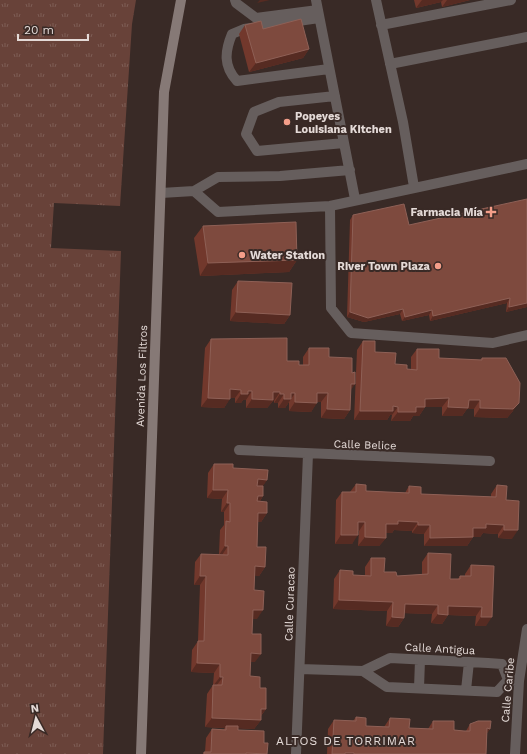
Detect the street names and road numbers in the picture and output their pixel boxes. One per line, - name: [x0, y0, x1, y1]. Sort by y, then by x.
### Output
- street label: Avenida Los Filtros: [134, 325, 150, 427]
- street label: Calle Belice: [333, 437, 397, 453]
- street label: Calle Curacao: [282, 567, 298, 641]
- street label: Calle Antigua: [404, 641, 476, 657]
- street label: Calle Caribe: [499, 657, 517, 723]

